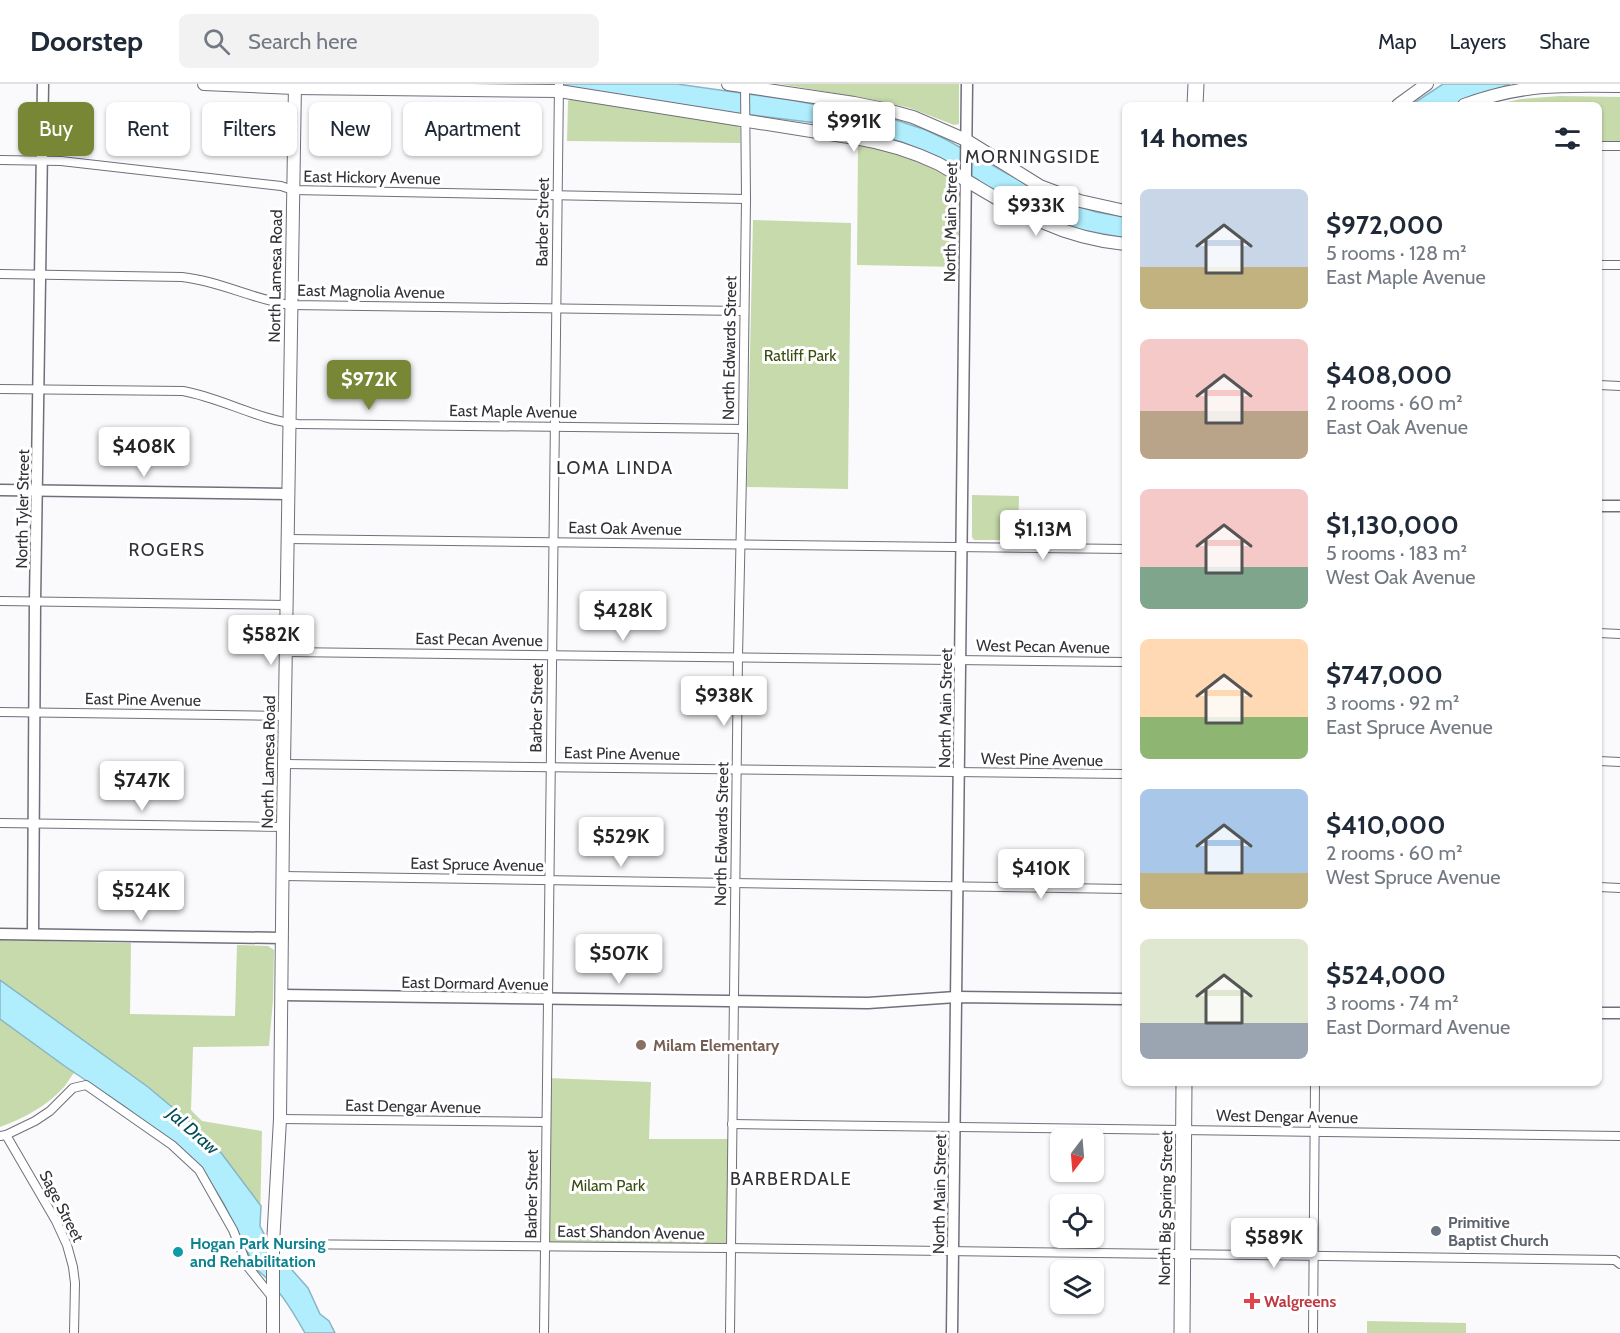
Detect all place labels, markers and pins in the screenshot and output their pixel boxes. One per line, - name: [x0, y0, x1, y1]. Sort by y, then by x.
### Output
- pin: $991K: [812, 102, 896, 153]
- pin: $933K: [994, 186, 1078, 237]
- pin: $972K: [327, 360, 411, 411]
- pin: $408K: [102, 427, 186, 478]
- pin: $1.13M: [994, 510, 1092, 561]
- pin: $428K: [581, 591, 665, 642]
- pin: $582K: [229, 615, 313, 666]
- pin: $938K: [682, 676, 766, 727]
- pin: $747K: [100, 761, 184, 812]
- pin: $529K: [579, 817, 663, 868]
- pin: $410K: [999, 849, 1083, 900]
- pin: $524K: [99, 871, 183, 922]
- pin: $507K: [577, 934, 661, 985]
- place label: Milam Elementary: [653, 1036, 780, 1055]
- marker: Milam Elementary: [634, 1038, 648, 1052]
- place label: Primitive Baptist Church: [1448, 1213, 1549, 1250]
- pin: $589K: [1232, 1218, 1316, 1269]
- marker: Primitive Baptist Church: [1429, 1224, 1443, 1238]
- place label: Hogan Park Nursing and Rehabilitation: [190, 1234, 326, 1271]
- marker: Hogan Park Nursing and Rehabilitation: [171, 1245, 185, 1259]
- place label: Walgreens: [1264, 1292, 1336, 1311]
- marker: Walgreens: [1245, 1294, 1259, 1308]

